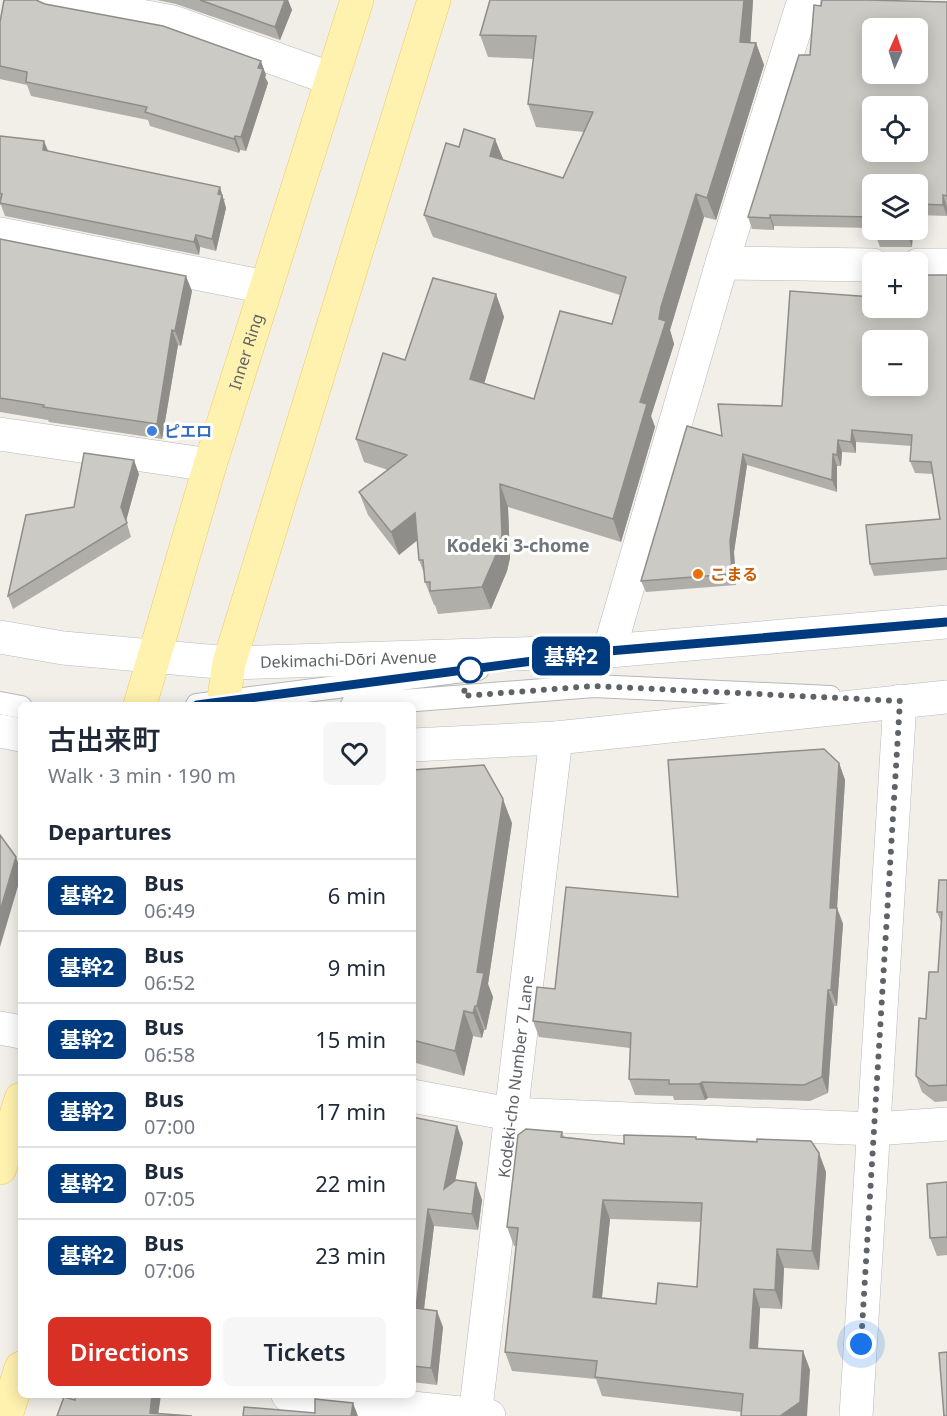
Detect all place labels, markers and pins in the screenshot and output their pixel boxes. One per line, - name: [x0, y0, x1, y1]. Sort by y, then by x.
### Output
- place label: ピエロ: [164, 420, 212, 442]
- marker: ピエロ: [145, 424, 159, 438]
- place label: こまる: [710, 563, 758, 585]
- marker: こまる: [691, 567, 705, 581]
- unlabelled marker: [457, 657, 483, 683]

